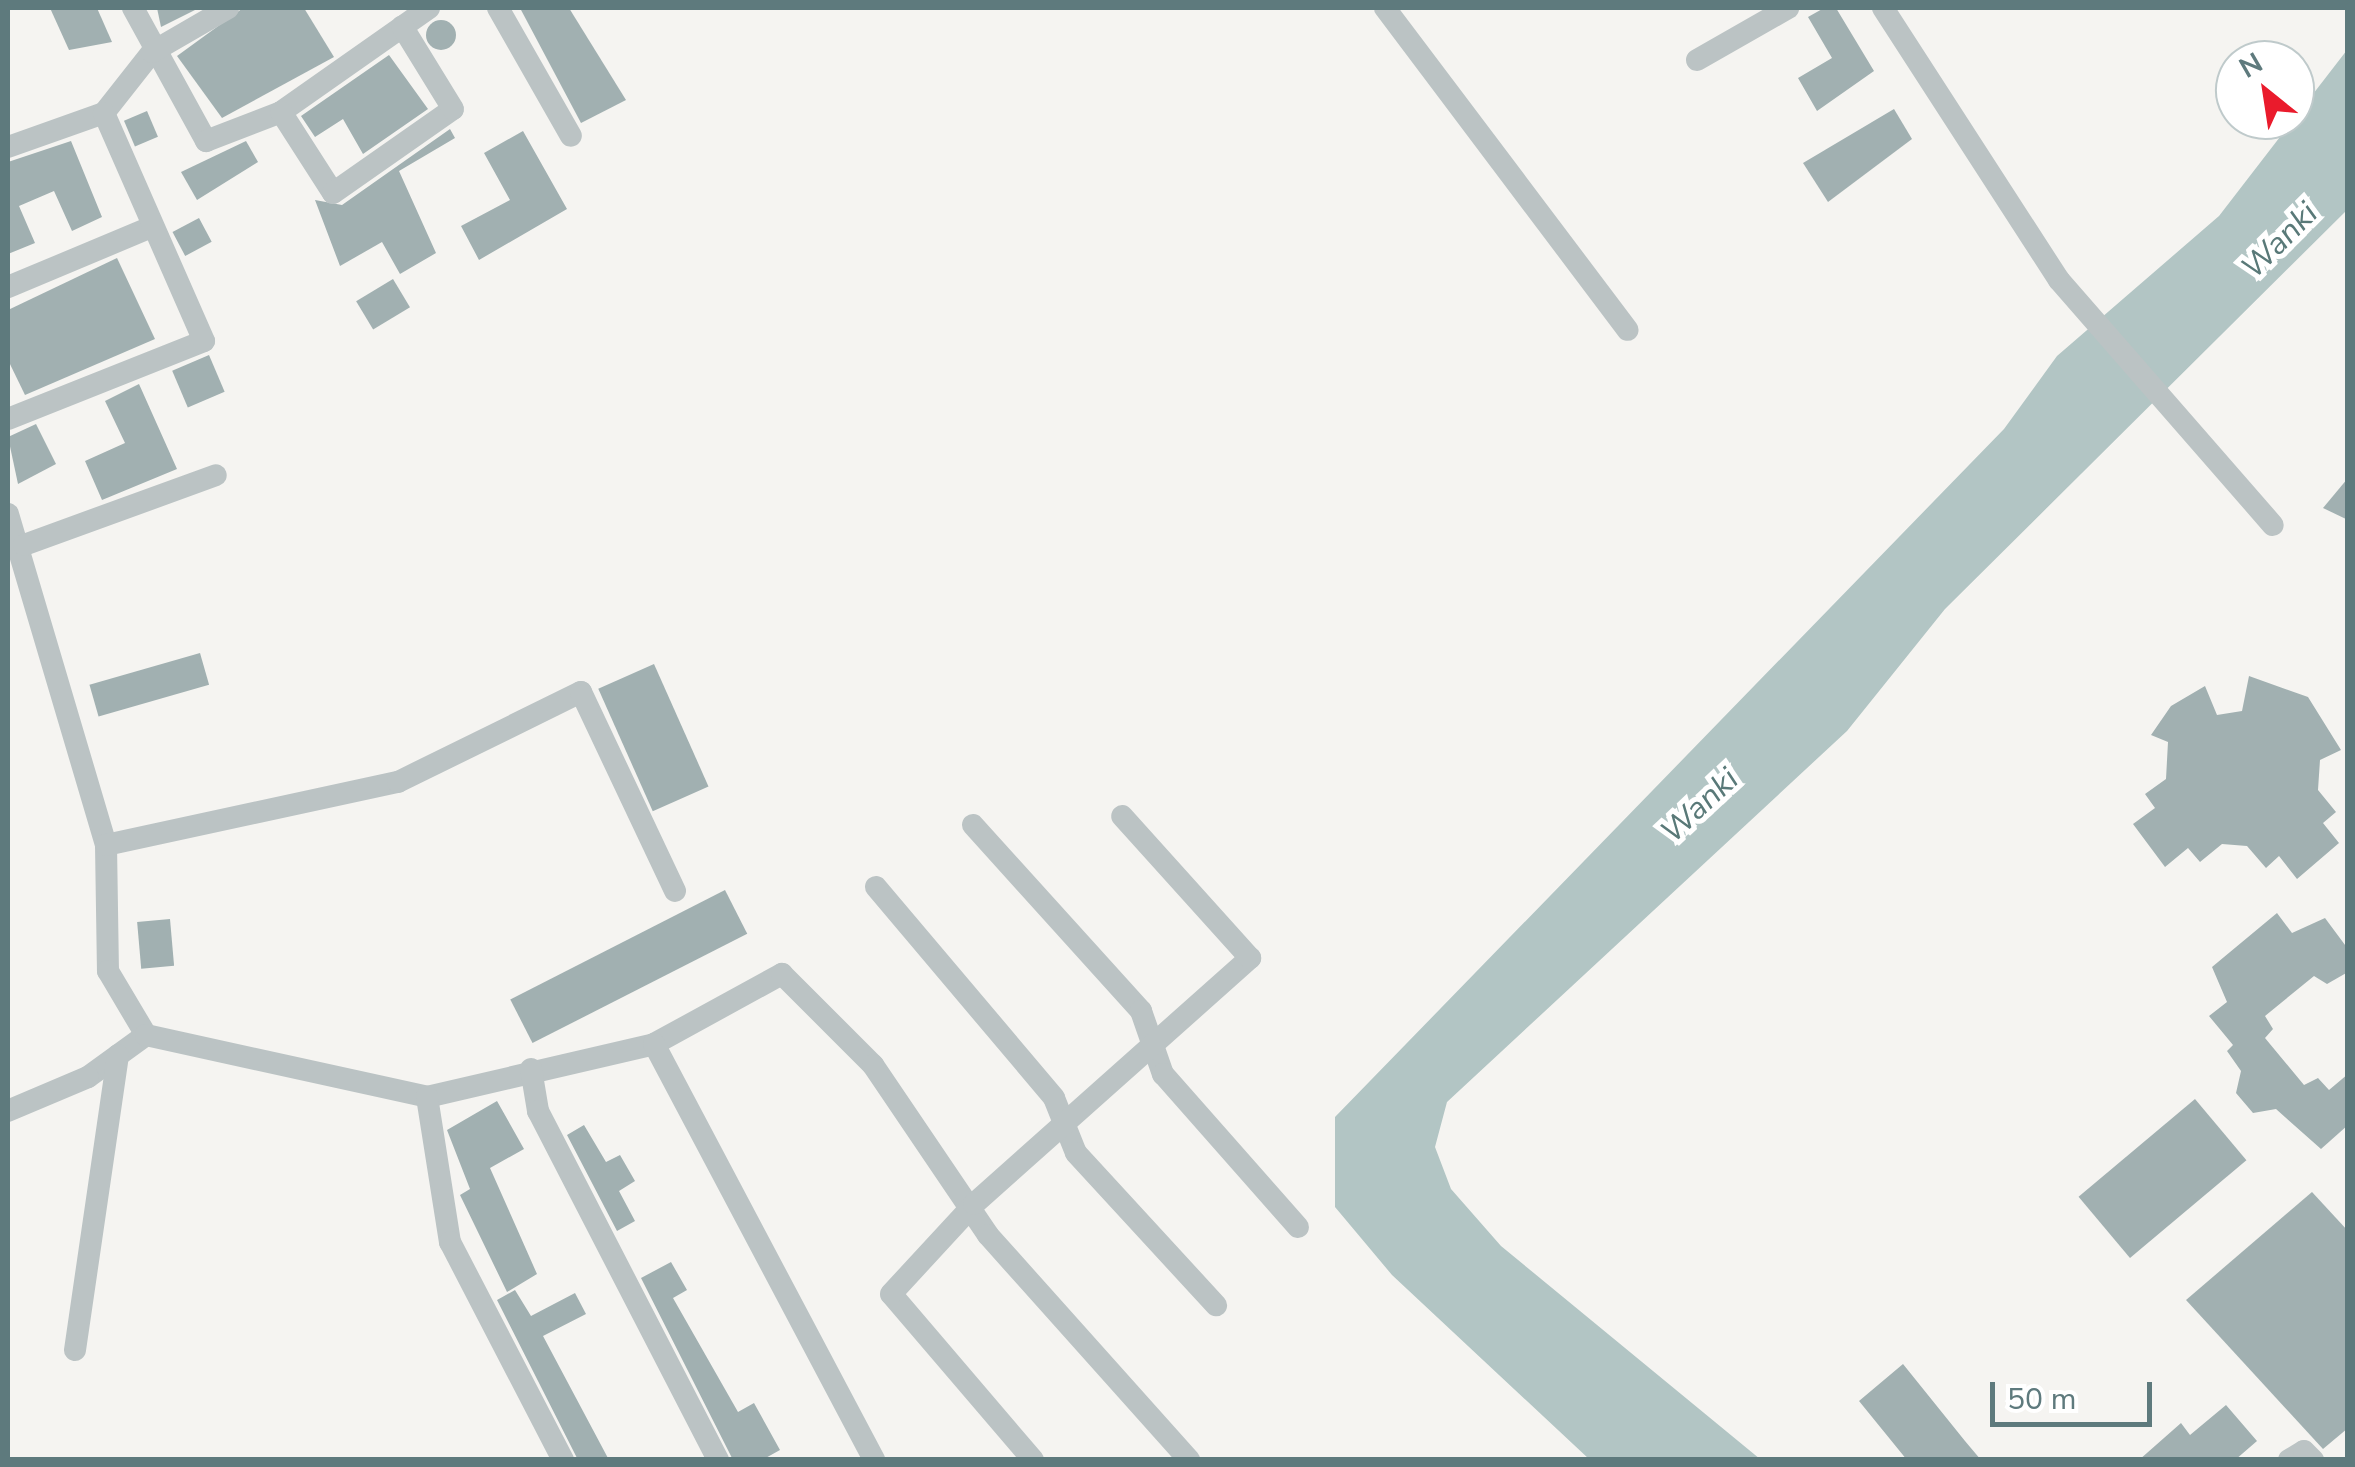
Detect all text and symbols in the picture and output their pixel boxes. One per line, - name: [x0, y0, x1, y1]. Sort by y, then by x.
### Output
- north arrow: [2215, 40, 2315, 140]
- text: N: [2232, 44, 2270, 87]
- water label: Wanki: [2234, 195, 2326, 287]
- water label: Wanki: [1653, 761, 1747, 851]
- scale bar: [1995, 1362, 2158, 1424]
- text: 50 m: [2007, 1379, 2076, 1420]

